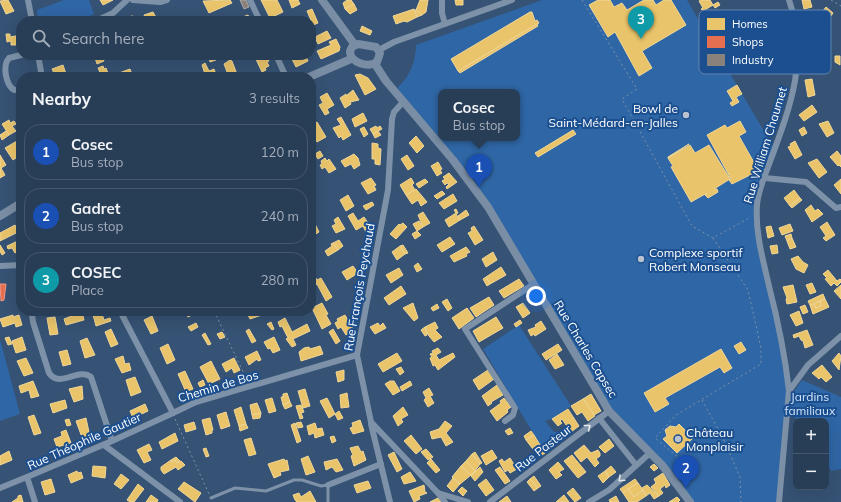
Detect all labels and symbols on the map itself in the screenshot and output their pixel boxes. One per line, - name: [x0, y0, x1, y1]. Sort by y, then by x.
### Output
- pin: 3: [628, 6, 654, 39]
- legend: [699, 10, 831, 74]
- text: Homes: [732, 17, 768, 31]
- text: Shops: [732, 35, 764, 49]
- text: Industry: [732, 53, 774, 67]
- street label: Rue William Chaumet: [740, 85, 790, 205]
- place label: Bowl de Saint-Médard-en-Jalles: [548, 101, 678, 130]
- marker: Bowl de Saint-Médard-en-Jalles: [681, 110, 691, 120]
- pin: 1: [466, 154, 492, 187]
- street label: Rue François Peychaud: [340, 222, 378, 352]
- place label: Complexe sportif Robert Monseau: [649, 245, 743, 274]
- marker: Complexe sportif Robert Monseau: [636, 254, 646, 264]
- your location: [526, 286, 546, 306]
- street label: Rue Charles Capsec: [551, 298, 621, 400]
- street label: Chemin de Bos: [176, 367, 260, 405]
- park label: Jardins familiaux: [785, 389, 836, 418]
- street label: Rue Théophile Gautier: [25, 409, 144, 473]
- street label: Rue Pasteur: [512, 421, 575, 475]
- one-way arrow: [583, 425, 590, 432]
- place label: Château Monplaisir: [686, 425, 744, 454]
- marker: Château Monplaisir: [673, 434, 683, 444]
- pin: 2: [673, 455, 699, 488]
- one-way arrow: [618, 474, 626, 482]

